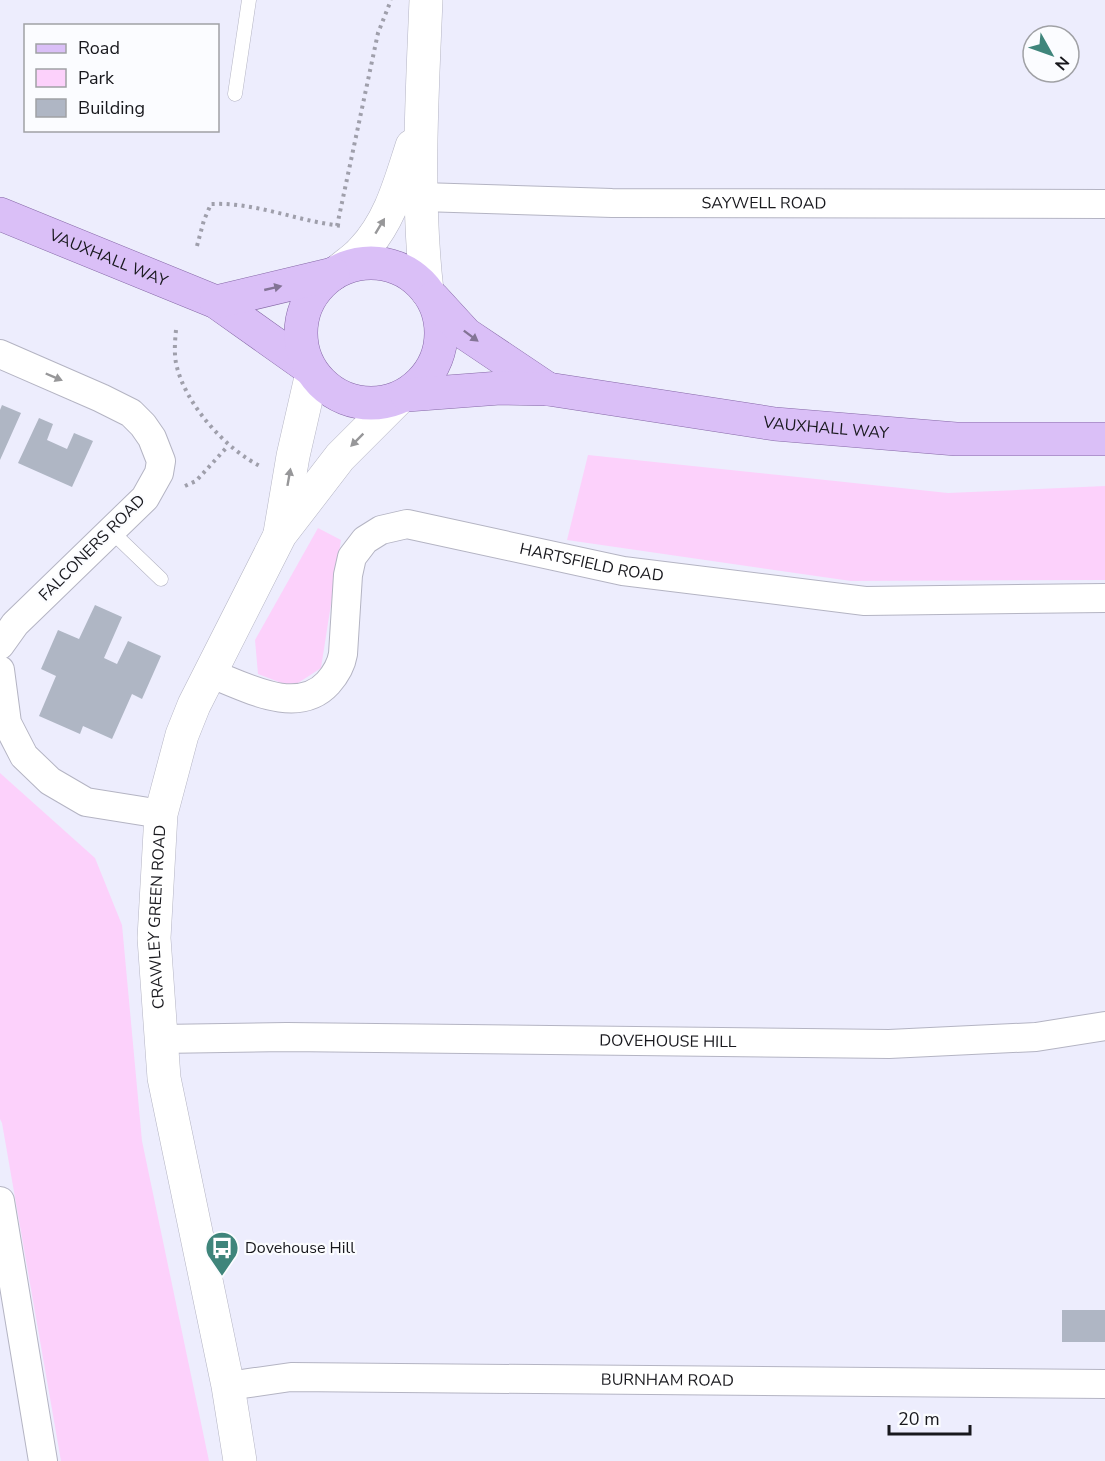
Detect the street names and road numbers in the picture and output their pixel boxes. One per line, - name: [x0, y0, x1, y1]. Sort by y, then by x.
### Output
- street label: SAYWELL ROAD: [701, 192, 826, 214]
- street label: VAUXHALL WAY: [45, 224, 171, 292]
- street label: VAUXHALL WAY: [761, 411, 890, 444]
- street label: FALCONERS ROAD: [34, 490, 150, 606]
- street label: HARTSFIELD ROAD: [517, 538, 665, 587]
- street label: CRAWLEY GREEN ROAD: [143, 824, 171, 1010]
- street label: DOVEHOUSE HILL: [599, 1030, 737, 1053]
- street label: BURNHAM ROAD: [601, 1369, 734, 1392]

